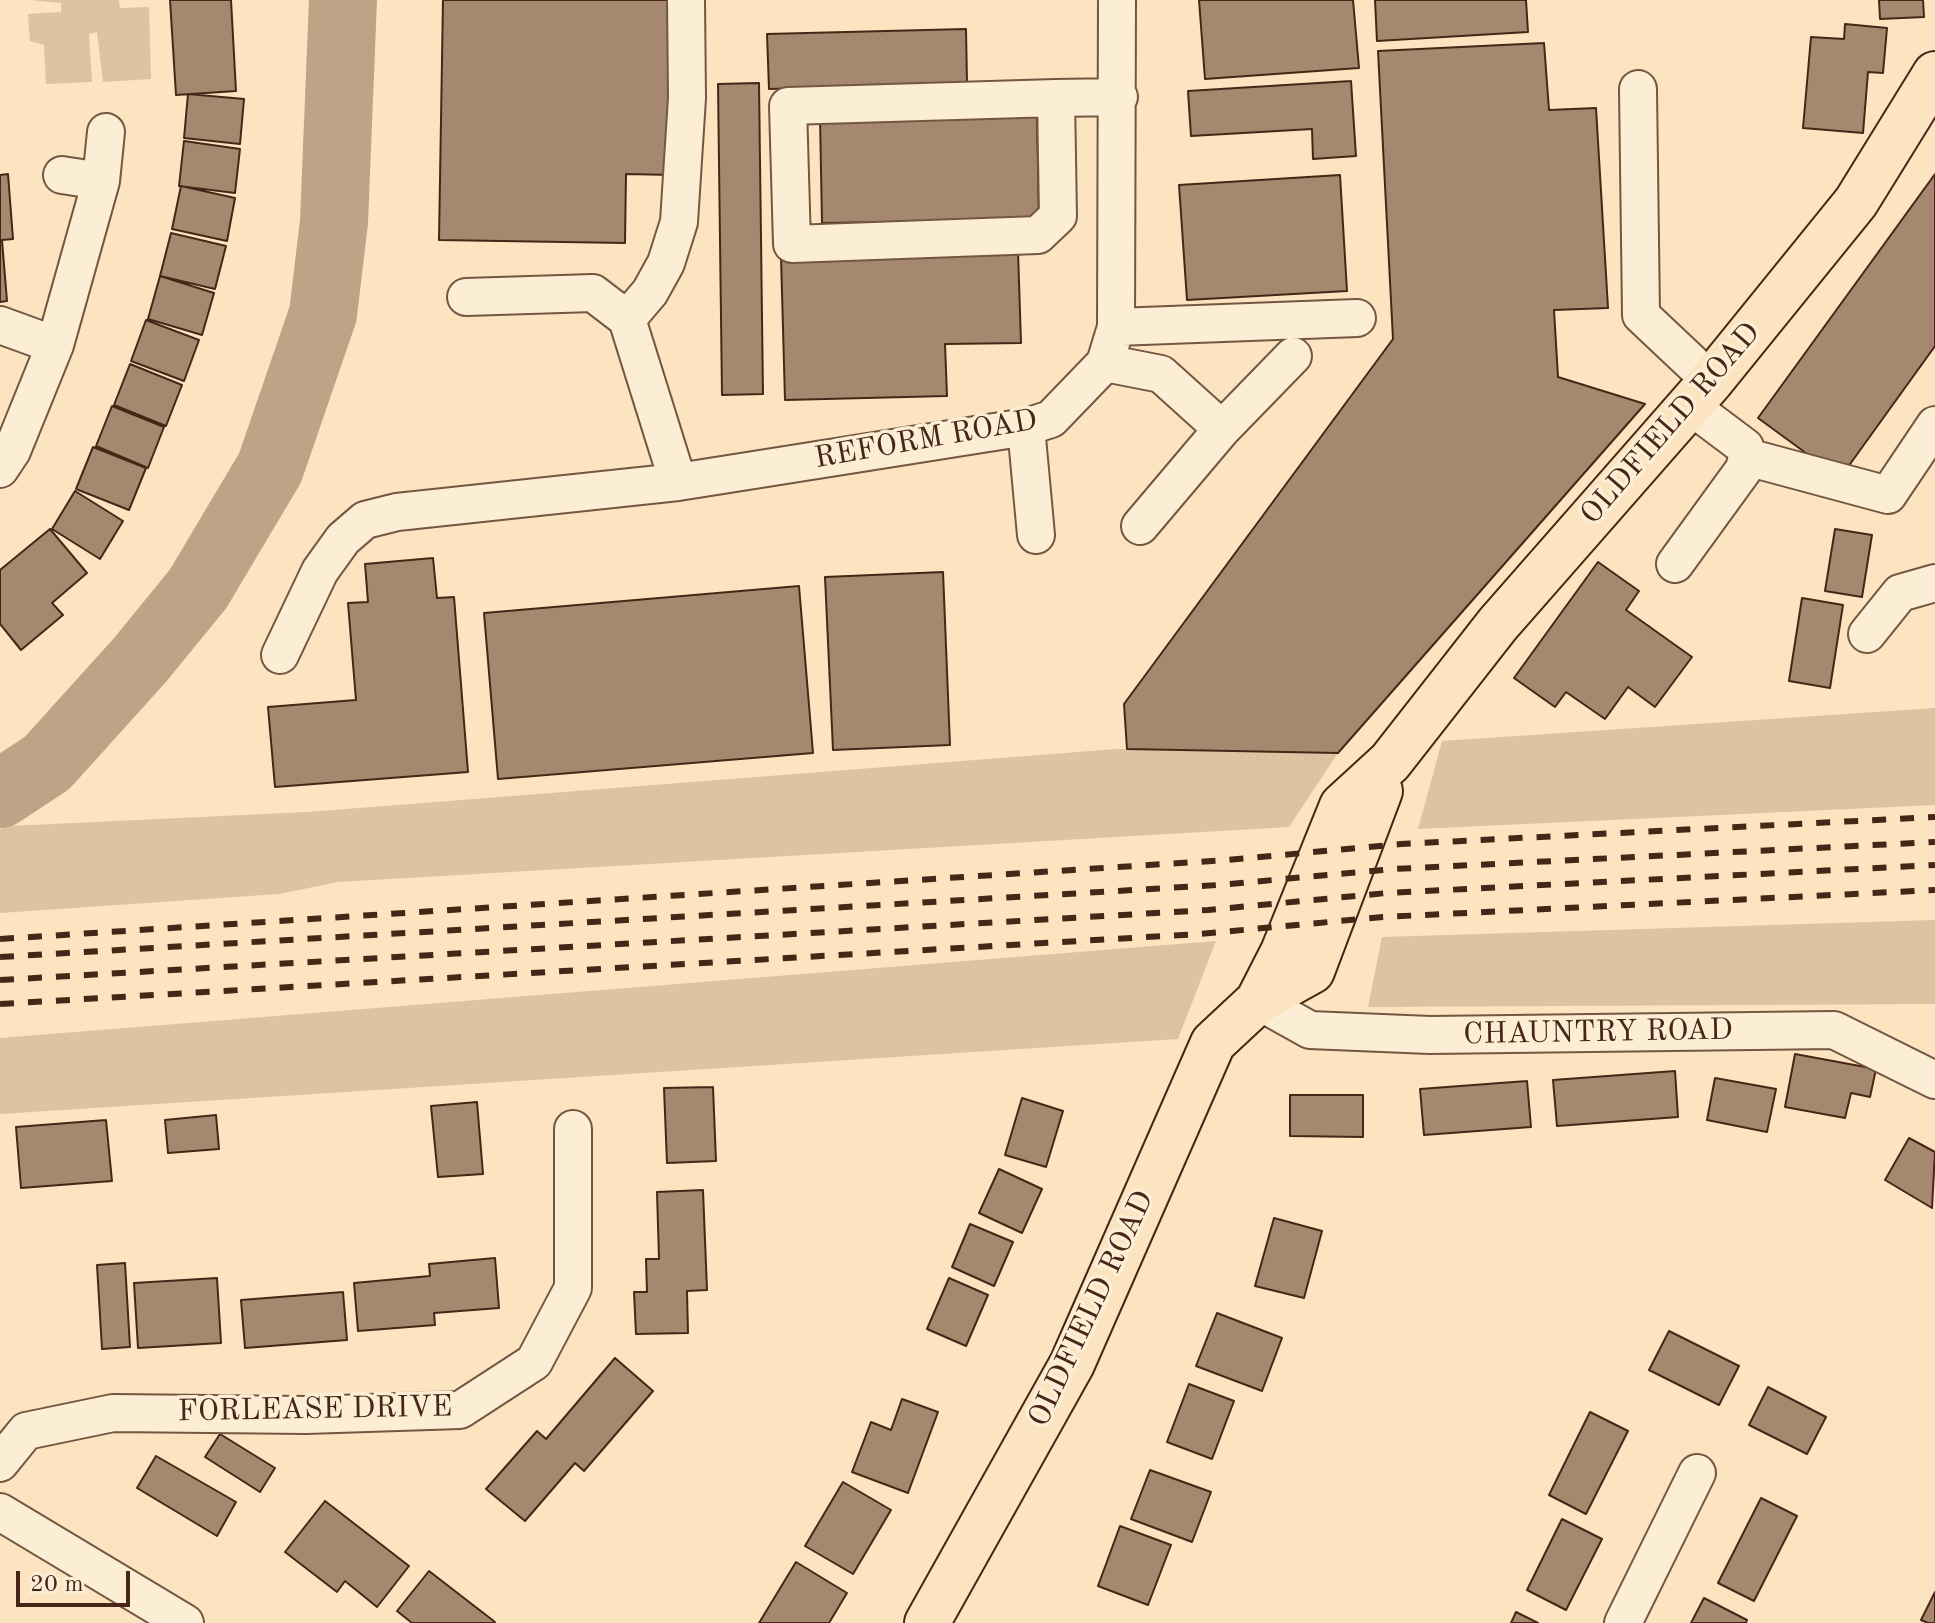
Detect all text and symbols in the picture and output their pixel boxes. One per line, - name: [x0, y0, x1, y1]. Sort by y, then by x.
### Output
- street label: OLDFIELD ROAD: [1573, 316, 1769, 532]
- street label: REFORM ROAD: [812, 403, 1040, 477]
- street label: CHAUNTRY ROAD: [1463, 1013, 1733, 1053]
- street label: OLDFIELD ROAD: [1022, 1185, 1162, 1433]
- street label: FORLEASE DRIVE: [177, 1390, 453, 1430]
- scale bar: [20, 1555, 134, 1605]
- text: 20 m: [30, 1573, 84, 1597]

